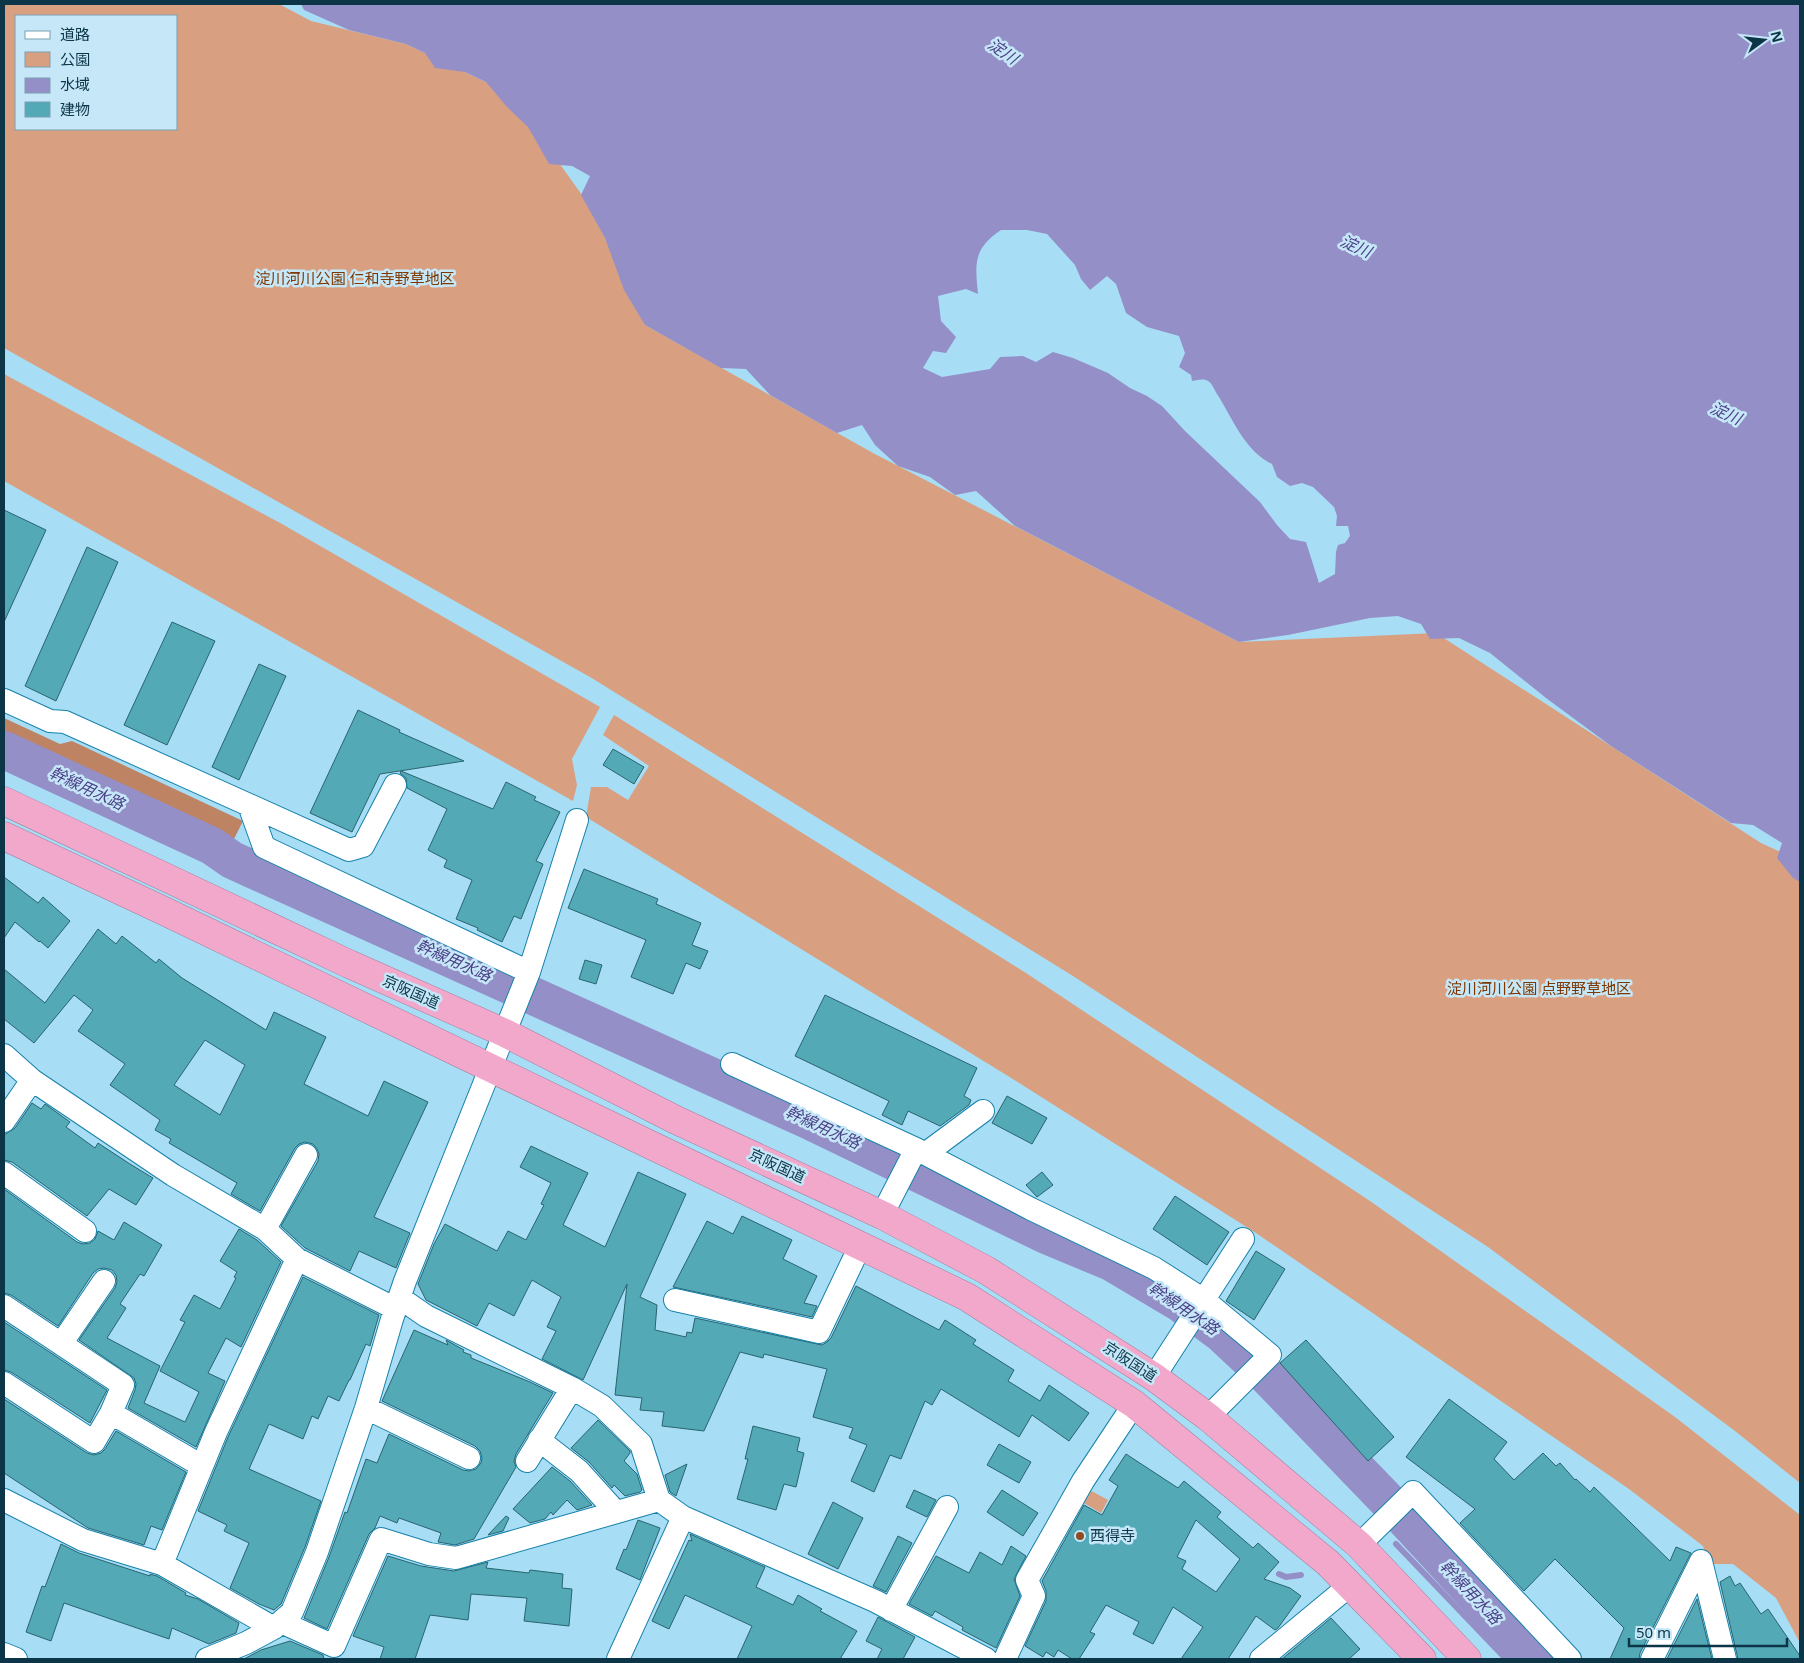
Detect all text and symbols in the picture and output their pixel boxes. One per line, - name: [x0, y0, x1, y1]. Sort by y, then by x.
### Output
- legend: [15, 15, 178, 130]
- north arrow: [1739, 15, 1789, 65]
- text: 道路: [60, 24, 90, 44]
- text: N: [1766, 29, 1788, 44]
- water label: 淀川: [984, 33, 1024, 70]
- text: 公園: [60, 49, 90, 69]
- text: 水域: [60, 74, 90, 94]
- text: 建物: [60, 99, 90, 119]
- water label: 淀川: [1337, 229, 1377, 263]
- park label: 淀川河川公園 仁和寺野草地区: [256, 268, 454, 288]
- water label: 淀川: [1707, 396, 1747, 430]
- water label: 幹線用水路: [46, 761, 130, 816]
- water label: 幹線用水路: [413, 934, 497, 987]
- street label: 京阪国道: [380, 970, 443, 1012]
- park label: 淀川河川公園 点野野草地区: [1447, 978, 1631, 998]
- water label: 幹線用水路: [782, 1100, 866, 1155]
- street label: 京阪国道: [746, 1143, 809, 1187]
- water label: 幹線用水路: [1145, 1277, 1225, 1341]
- street label: 京阪国道: [1100, 1336, 1161, 1386]
- place label: 西得寺: [1090, 1525, 1135, 1545]
- marker: 西得寺: [1074, 1530, 1086, 1542]
- water label: 幹線用水路: [1436, 1555, 1508, 1630]
- scale bar: [1629, 1616, 1786, 1648]
- text: 50 m: [1636, 1622, 1671, 1642]

